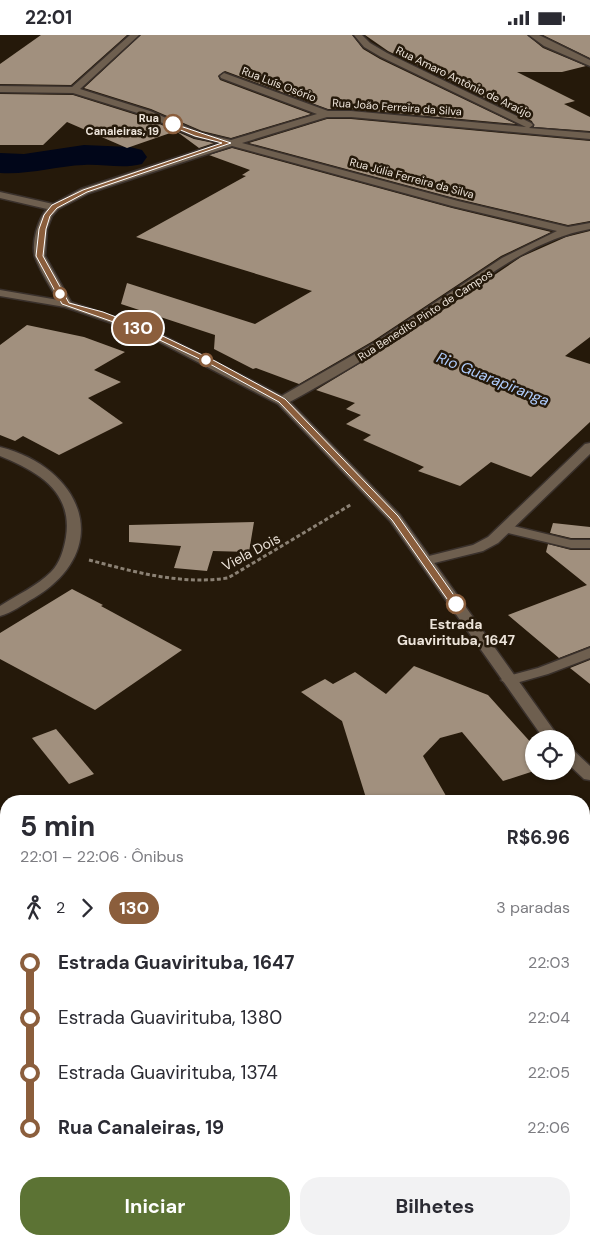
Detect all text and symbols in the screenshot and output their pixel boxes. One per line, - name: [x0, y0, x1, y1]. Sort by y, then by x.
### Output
- text: 22:01: [25, 5, 72, 30]
- street label: Rua Amaro Antônio de Araújo: [394, 43, 534, 121]
- street label: Rua Luís Osório: [240, 63, 318, 105]
- street label: Rua João Ferreira da Silva: [332, 95, 462, 119]
- place label: Rua Canaleiras, 19: [86, 111, 159, 138]
- marker: Rua Canaleiras, 19: [163, 114, 183, 134]
- street label: Rua Júlia Ferreira da Silva: [348, 155, 476, 201]
- street label: Rua Benedito Pinto de Campos: [355, 266, 495, 364]
- unlabelled marker: [53, 287, 67, 301]
- line badge: 130: [109, 312, 167, 344]
- text: 130: [123, 316, 153, 340]
- water label: Rio Guarapiranga: [434, 347, 552, 411]
- unlabelled marker: [199, 353, 213, 367]
- street label: Viela Dois: [219, 529, 283, 575]
- marker: Estrada Guavirituba, 1647: [446, 594, 466, 614]
- place label: Estrada Guavirituba, 1647: [397, 615, 516, 649]
- map controls: [525, 730, 575, 780]
- button: locate: [525, 730, 575, 780]
- text: 5 min: [20, 808, 95, 845]
- text: R$6.96: [507, 825, 570, 850]
- text: 22:01 – 22:06 · Ônibus: [20, 846, 184, 867]
- icon: walk: [20, 894, 48, 922]
- icon: forward: [73, 894, 101, 922]
- text: 130: [119, 896, 149, 920]
- text: 2: [56, 897, 65, 918]
- text: 3 paradas: [496, 897, 570, 918]
- text: Estrada Guavirituba, 1647: [58, 950, 295, 975]
- text: 22:03: [528, 952, 570, 973]
- text: Estrada Guavirituba, 1380: [58, 1005, 282, 1030]
- text: 22:04: [528, 1007, 570, 1028]
- text: Estrada Guavirituba, 1374: [58, 1060, 278, 1085]
- text: 22:05: [528, 1062, 570, 1083]
- text: Rua Canaleiras, 19: [58, 1115, 224, 1140]
- text: 22:06: [527, 1117, 570, 1138]
- button: Iniciar: [20, 1177, 290, 1235]
- button: Bilhetes: [300, 1177, 570, 1235]

